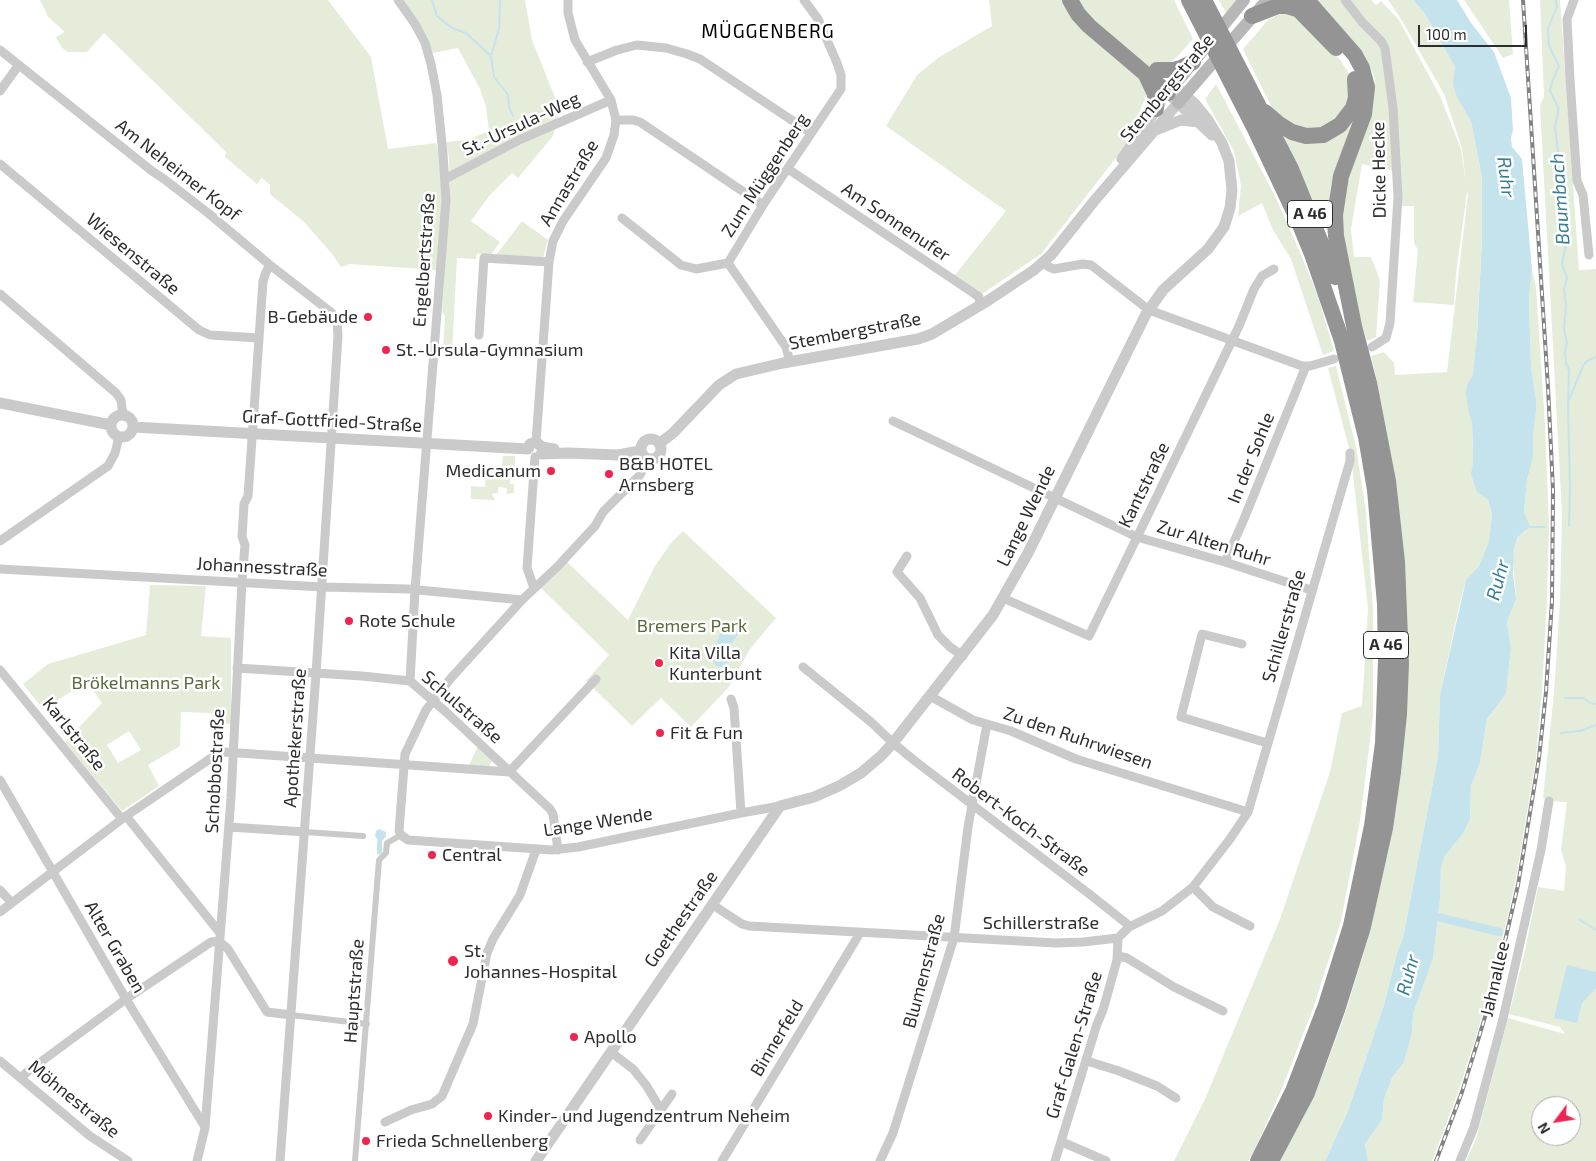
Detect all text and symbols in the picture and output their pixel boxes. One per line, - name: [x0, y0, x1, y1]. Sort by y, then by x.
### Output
- scale bar: [1421, 15, 1530, 47]
- district label: MÜGGENBERG: [700, 21, 836, 43]
- text: 100 m: [1426, 25, 1467, 43]
- street label: Stembergstraße: [1116, 30, 1218, 146]
- street label: St.-Ursula-Weg: [459, 87, 583, 161]
- street label: Zum Müggenberg: [717, 109, 813, 241]
- street label: Am Neheimer Kopf: [111, 115, 245, 225]
- street label: Dicke Hecke: [1367, 121, 1391, 219]
- street label: Annastraße: [535, 136, 603, 230]
- water label: Baumbach: [1545, 152, 1575, 246]
- water label: Ruhr: [1492, 155, 1520, 199]
- street label: Am Sonnenufer: [838, 178, 954, 266]
- street label: Engelbertstraße: [409, 192, 439, 328]
- road number: A 46: [1288, 200, 1332, 228]
- street label: Wiesenstraße: [82, 209, 184, 299]
- place label: B-Gebäude: [267, 306, 358, 328]
- street label: Stembergstraße: [787, 308, 923, 354]
- marker: B-Gebäude: [362, 311, 374, 323]
- place label: St.-Ursula-Gymnasium: [396, 339, 584, 361]
- marker: St.-Ursula-Gymnasium: [380, 344, 392, 356]
- street label: Graf-Gottfried-Straße: [241, 406, 423, 436]
- street label: In der Sohle: [1223, 409, 1279, 507]
- street label: Kantstraße: [1114, 439, 1174, 531]
- place label: B&B HOTEL Arnsberg: [619, 453, 713, 496]
- place label: Medicanum: [446, 460, 541, 482]
- street label: Lange Wende: [992, 462, 1060, 570]
- marker: Medicanum: [545, 465, 557, 477]
- marker: B&B HOTEL Arnsberg: [603, 468, 615, 480]
- street label: Zur Alten Ruhr: [1154, 515, 1274, 571]
- street label: Johannesstraße: [196, 553, 328, 581]
- water label: Ruhr: [1482, 557, 1514, 603]
- street label: Schillerstraße: [1258, 567, 1310, 685]
- place label: Rote Schule: [359, 610, 455, 632]
- marker: Rote Schule: [343, 615, 355, 627]
- park label: Bremers Park: [637, 615, 747, 637]
- road number: A 46: [1364, 632, 1408, 658]
- place label: Kita Villa Kunterbunt: [669, 642, 762, 684]
- marker: Kita Villa Kunterbunt: [653, 657, 665, 669]
- street label: Schulstraße: [417, 666, 507, 748]
- street label: Apothekerstraße: [279, 668, 311, 808]
- park label: Brökelmanns Park: [72, 672, 220, 694]
- street label: Karlstraße: [38, 693, 110, 775]
- street label: Zu den Ruhrwiesen: [1001, 702, 1155, 774]
- street label: Schobbostraße: [201, 708, 229, 834]
- place label: Fit & Fun: [670, 722, 743, 744]
- marker: Fit & Fun: [654, 727, 666, 739]
- street label: Robert-Koch-Straße: [948, 763, 1094, 881]
- street label: Lange Wende: [542, 803, 654, 841]
- place label: Central: [442, 844, 502, 866]
- marker: Central: [426, 849, 438, 861]
- street label: Goethestraße: [640, 866, 722, 972]
- street label: Alter Graben: [80, 897, 150, 997]
- street label: Blumenstraße: [898, 911, 950, 1031]
- street label: Schillerstraße: [983, 912, 1099, 934]
- street label: Hauptstraße: [340, 938, 368, 1044]
- street label: Jahnallee: [1476, 939, 1514, 1019]
- place label: St. Johannes-Hospital: [464, 940, 617, 982]
- water label: Ruhr: [1392, 952, 1424, 998]
- marker: St. Johannes-Hospital: [446, 954, 460, 968]
- street label: Graf-Galen-Straße: [1041, 969, 1107, 1121]
- street label: Binnerfeld: [746, 996, 808, 1080]
- place label: Apollo: [584, 1026, 637, 1048]
- marker: Apollo: [568, 1031, 580, 1043]
- street label: Möhnestraße: [24, 1056, 124, 1142]
- north arrow: [1531, 1096, 1581, 1146]
- place label: Kinder- und Jugendzentrum Neheim: [498, 1105, 790, 1127]
- marker: Kinder- und Jugendzentrum Neheim: [482, 1110, 494, 1122]
- text: N: [1534, 1120, 1553, 1137]
- place label: Frieda Schnellenberg: [376, 1130, 548, 1152]
- marker: Frieda Schnellenberg: [360, 1135, 372, 1147]

